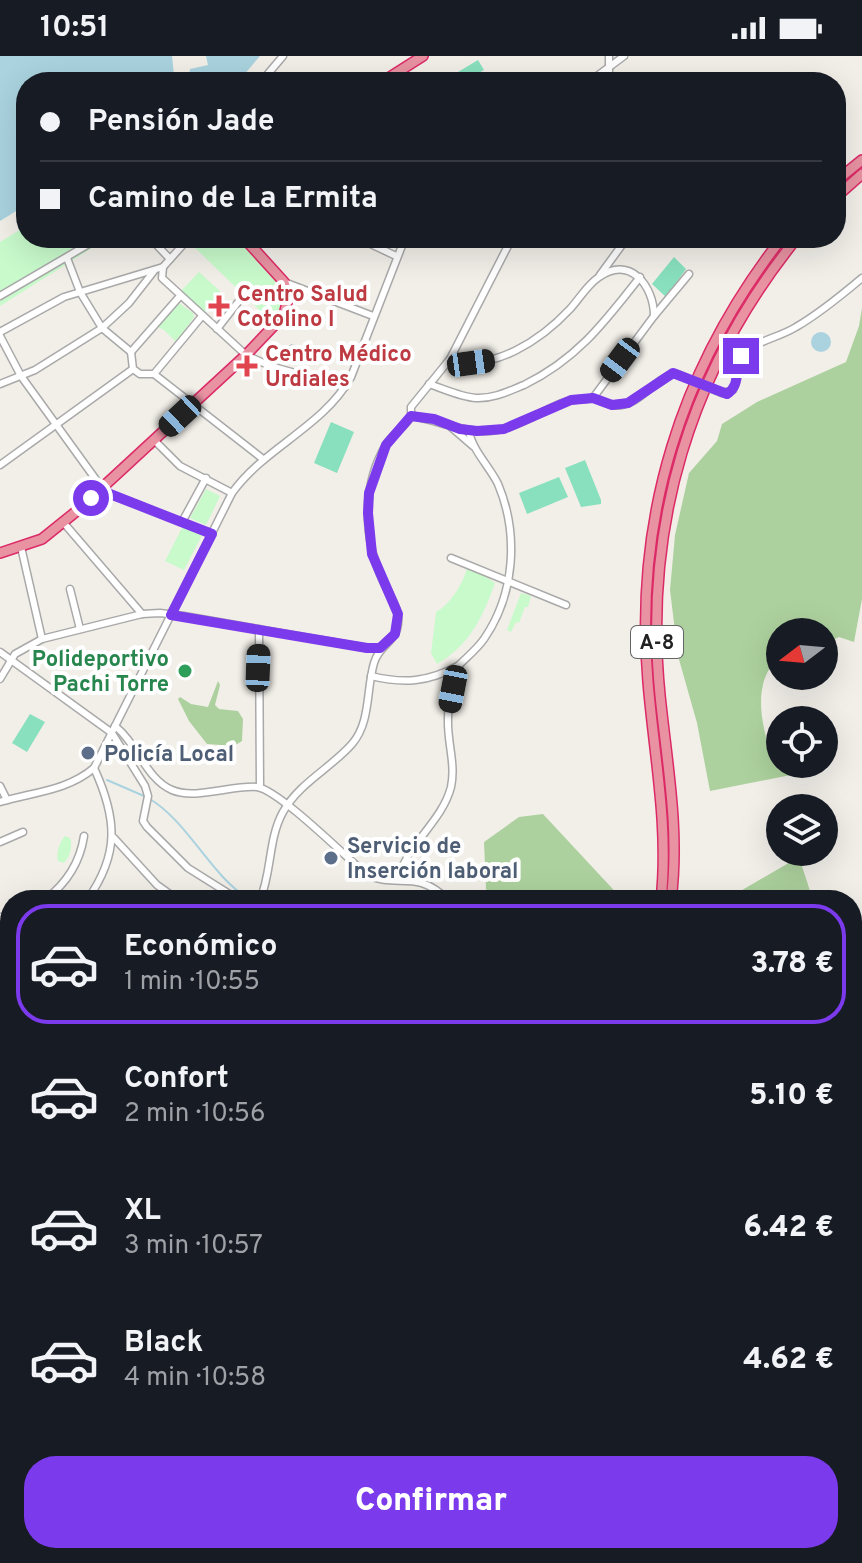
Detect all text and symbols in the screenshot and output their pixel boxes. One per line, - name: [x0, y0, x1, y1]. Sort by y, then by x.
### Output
- text: 10:51: [40, 10, 109, 47]
- text: Pensión Jade: [88, 104, 275, 141]
- text: Camino de La Ermita: [88, 181, 378, 218]
- place label: Centro Salud Cotolino I: [237, 282, 368, 334]
- marker: Centro Salud Cotolino I: [208, 295, 230, 317]
- car: [596, 334, 644, 386]
- route end: [723, 338, 759, 374]
- place label: Centro Médico Urdiales: [265, 342, 412, 394]
- car: [446, 348, 496, 378]
- marker: Centro Médico Urdiales: [236, 355, 258, 377]
- car: [154, 391, 206, 441]
- route start: [73, 480, 109, 516]
- north arrow: [766, 618, 838, 690]
- map controls: [766, 618, 838, 866]
- road number: A-8: [631, 626, 683, 658]
- car: [245, 644, 271, 692]
- place label: Polideportivo Pachi Torre: [32, 647, 169, 699]
- marker: Polideportivo Pachi Torre: [176, 662, 194, 680]
- car: [437, 663, 469, 715]
- button: locate: [766, 706, 838, 778]
- place label: Policía Local: [104, 742, 234, 769]
- marker: Policía Local: [79, 744, 97, 762]
- button: layers: [766, 794, 838, 866]
- place label: Servicio de Inserción laboral: [347, 834, 519, 886]
- marker: Servicio de Inserción laboral: [322, 849, 340, 867]
- icon: car: [28, 928, 100, 1000]
- text: Económico: [124, 929, 277, 966]
- text: 3.78 €: [751, 946, 834, 983]
- text: 1 min · 10:55: [124, 966, 260, 999]
- icon: car: [28, 1060, 100, 1132]
- text: Confort: [124, 1061, 229, 1098]
- text: 5.10 €: [749, 1078, 834, 1115]
- text: 2 min · 10:56: [124, 1098, 265, 1131]
- icon: car: [28, 1192, 100, 1264]
- text: XL: [124, 1193, 161, 1230]
- text: 6.42 €: [743, 1210, 834, 1247]
- text: 3 min · 10:57: [124, 1230, 263, 1263]
- icon: car: [28, 1324, 100, 1396]
- text: Black: [124, 1325, 203, 1362]
- text: 4.62 €: [743, 1342, 834, 1379]
- text: 4 min · 10:58: [124, 1362, 266, 1395]
- button: Confirmar: [24, 1456, 838, 1548]

